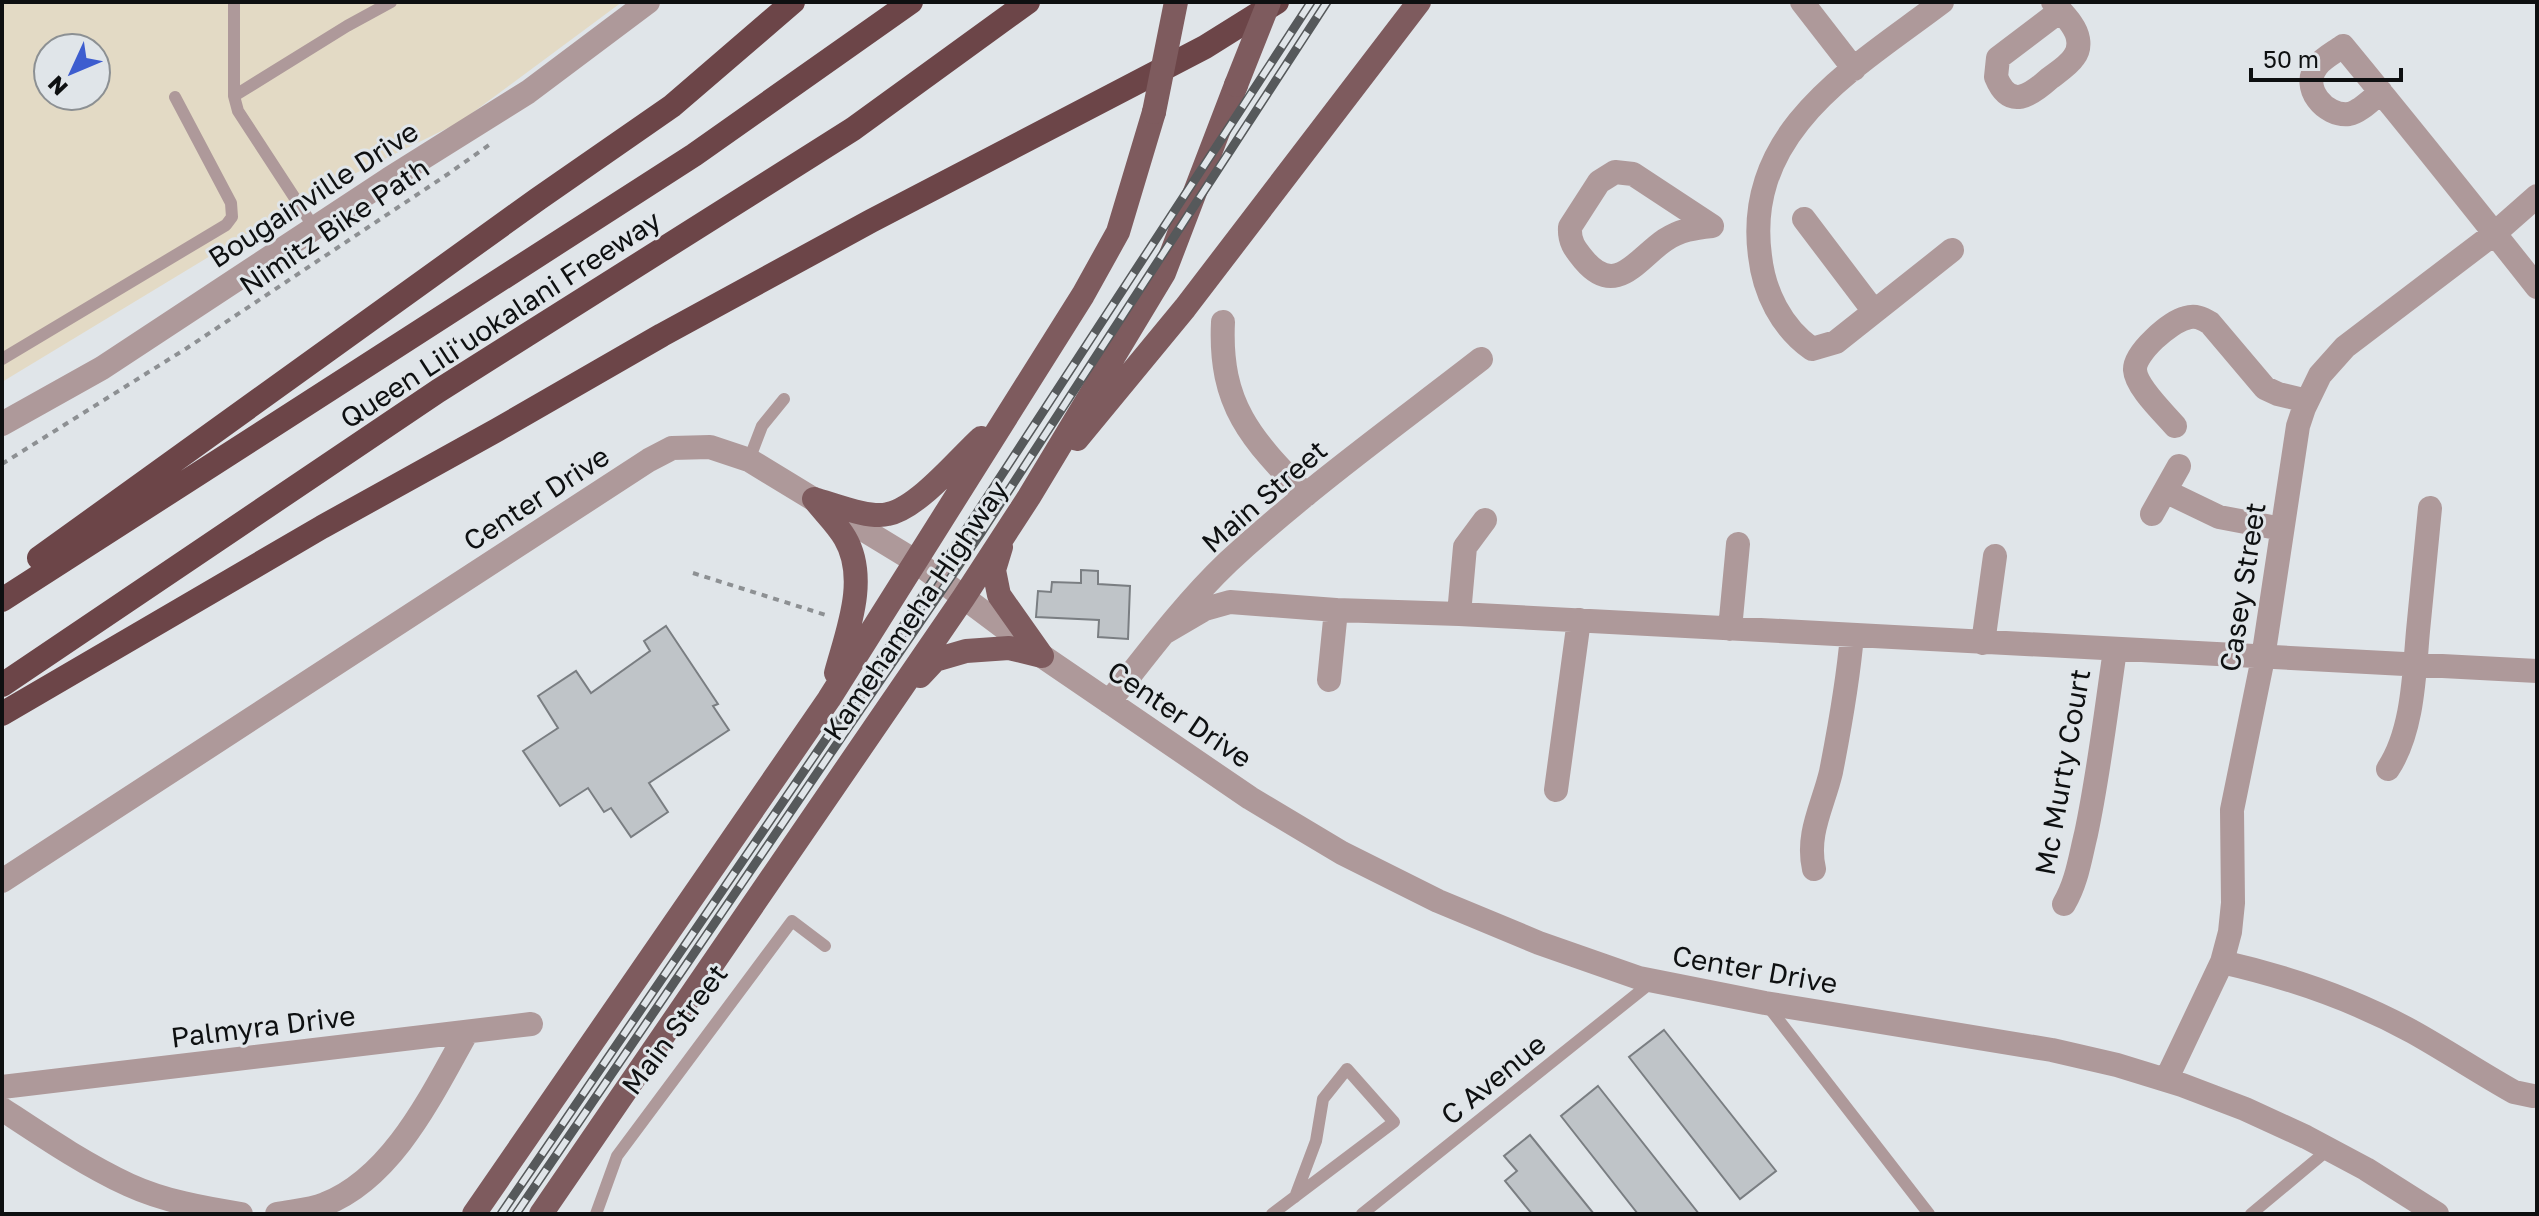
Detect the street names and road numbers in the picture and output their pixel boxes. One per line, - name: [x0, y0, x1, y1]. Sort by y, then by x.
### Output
- street label: Bougainville Drive: [202, 114, 424, 274]
- street label: Nimitz Bike Path: [233, 151, 435, 301]
- street label: Queen Liliʻuokalani Freeway: [334, 203, 666, 435]
- street label: Main Street: [1195, 433, 1333, 559]
- street label: Center Drive: [457, 439, 615, 557]
- street label: Kamehameha Highway: [816, 474, 1014, 746]
- street label: Casey Street: [2212, 500, 2272, 674]
- street label: Center Drive: [1102, 654, 1258, 774]
- street label: Mc Murty Court: [2028, 666, 2096, 878]
- street label: Center Drive: [1670, 938, 1840, 1000]
- street label: Main Street: [614, 957, 734, 1101]
- street label: Palmyra Drive: [169, 998, 357, 1054]
- street label: C Avenue: [1434, 1027, 1552, 1131]

